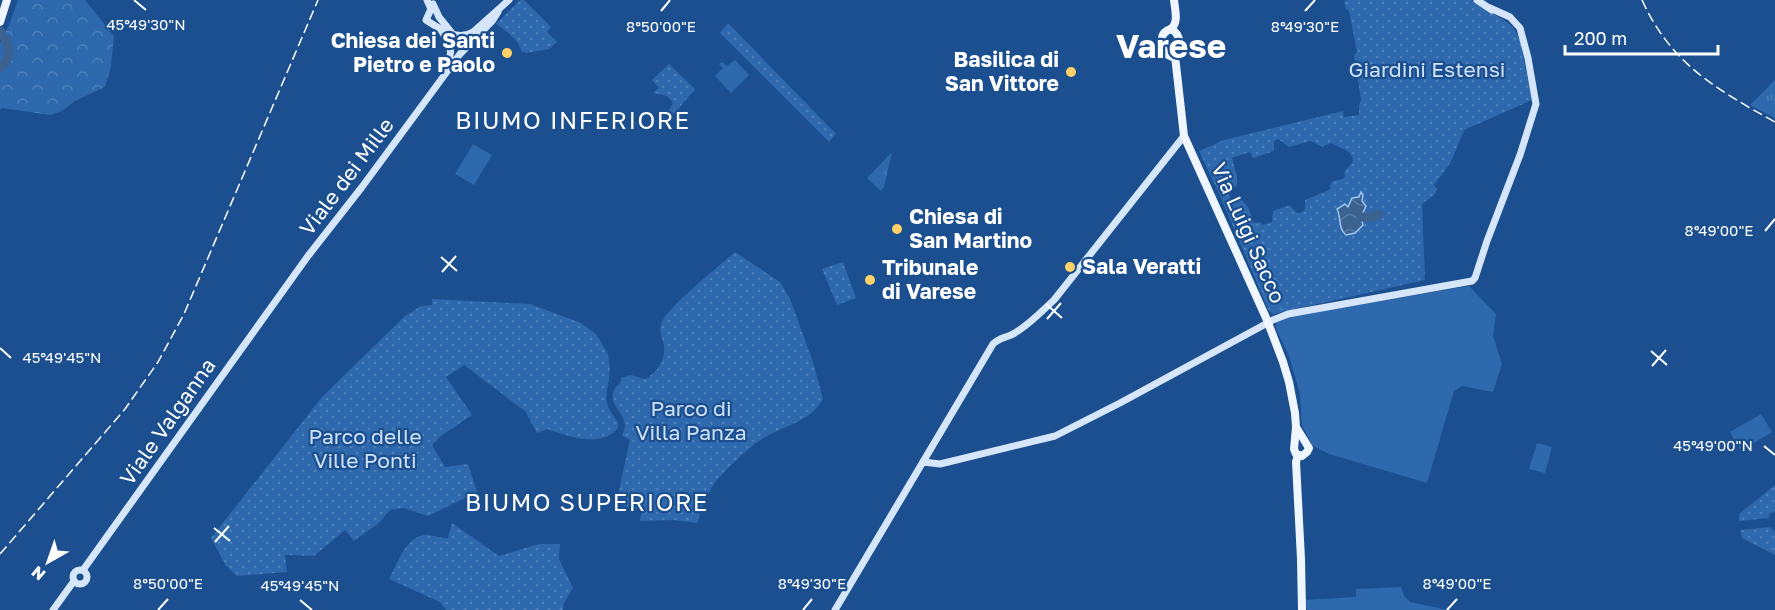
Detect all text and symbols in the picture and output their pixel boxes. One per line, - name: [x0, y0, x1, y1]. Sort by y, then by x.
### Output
- text: 45°49'30"N: [106, 15, 186, 33]
- text: 8°50'00"E: [626, 17, 696, 35]
- text: 8°49'30"E: [1271, 17, 1339, 35]
- scale bar: [1565, 18, 1718, 56]
- district label: Varese: [1116, 26, 1226, 65]
- place label: Chiesa dei Santi Pietro e Paolo: [331, 27, 495, 77]
- text: 200 m: [1574, 27, 1627, 49]
- marker: Chiesa dei Santi Pietro e Paolo: [500, 46, 514, 60]
- place label: Basilica di San Vittore: [945, 46, 1059, 96]
- park label: Giardini Estensi: [1349, 56, 1505, 82]
- marker: Basilica di San Vittore: [1064, 65, 1078, 79]
- district label: BIUMO INFERIORE: [455, 105, 691, 134]
- street label: Viale dei Mille: [294, 112, 399, 240]
- street label: Via Luigi Sacco: [1206, 158, 1292, 307]
- place label: Chiesa di San Martino: [909, 203, 1032, 253]
- text: 8°49'00"E: [1685, 221, 1753, 239]
- marker: Chiesa di San Martino: [890, 222, 904, 236]
- place label: Sala Veratti: [1082, 253, 1201, 279]
- place label: Tribunale di Varese: [882, 254, 978, 304]
- marker: Sala Veratti: [1063, 260, 1077, 274]
- marker: Tribunale di Varese: [863, 273, 877, 287]
- text: 45°49'45"N: [23, 348, 101, 366]
- street label: Viale Valganna: [114, 353, 221, 490]
- park label: Parco di Villa Panza: [635, 395, 747, 445]
- park label: Parco delle Ville Ponti: [308, 423, 422, 473]
- text: 45°49'00"N: [1673, 436, 1753, 454]
- district label: BIUMO SUPERIORE: [465, 487, 709, 516]
- north arrow: [18, 532, 78, 592]
- text: N: [27, 562, 49, 585]
- text: 8°50'00"E: [133, 574, 203, 592]
- text: 8°49'30"E: [778, 574, 846, 592]
- text: 8°49'00"E: [1423, 574, 1491, 592]
- text: 45°49'45"N: [261, 576, 339, 594]

